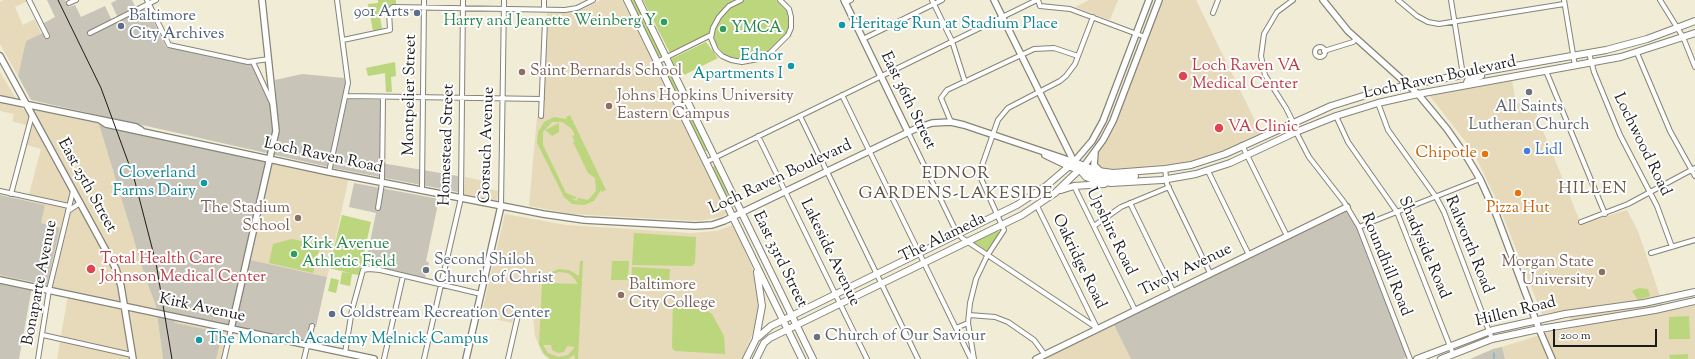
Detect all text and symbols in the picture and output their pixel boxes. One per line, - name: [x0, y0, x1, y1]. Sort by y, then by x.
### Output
- place label: 901 Arts: [354, 3, 409, 23]
- place label: Baltimore City Archives: [129, 7, 224, 45]
- marker: 901 Arts: [412, 8, 422, 18]
- place label: Harry and Jeanette Weinberg Y: [443, 12, 656, 32]
- place label: Heritage Run at Stadium Place: [850, 15, 1058, 35]
- marker: Harry and Jeanette Weinberg Y: [659, 17, 669, 27]
- place label: YMCA: [731, 19, 782, 39]
- marker: Heritage Run at Stadium Place: [837, 20, 847, 30]
- marker: Baltimore City Archives: [116, 21, 126, 31]
- marker: YMCA: [718, 24, 728, 34]
- street label: Montpelier Street: [400, 34, 422, 156]
- place label: Ednor Apartments I: [692, 47, 783, 85]
- street label: East 36th Street: [875, 49, 939, 153]
- street label: Loch Raven Boulevard: [1362, 53, 1518, 105]
- place label: Loch Raven VA Medical Center: [1192, 57, 1301, 95]
- marker: Ednor Apartments I: [786, 61, 796, 71]
- place label: Saint Bernards School: [530, 62, 682, 82]
- marker: Saint Bernards School: [517, 67, 527, 77]
- marker: Loch Raven VA Medical Center: [1177, 70, 1189, 82]
- street label: Homestead Street: [436, 84, 460, 206]
- street label: Gorsuch Avenue: [476, 86, 500, 204]
- place label: Johns Hopkins University Eastern Campus: [617, 87, 794, 125]
- marker: All Saints Lutheran Church: [1524, 87, 1534, 97]
- street label: Lochwood Road: [1608, 90, 1674, 200]
- place label: All Saints Lutheran Church: [1468, 98, 1590, 136]
- marker: Johns Hopkins University Eastern Campus: [604, 101, 614, 111]
- place label: VA Clinic: [1228, 118, 1298, 138]
- marker: VA Clinic: [1213, 122, 1225, 134]
- street label: Loch Raven Road: [262, 135, 384, 179]
- street label: East 25th Street: [52, 136, 120, 236]
- street label: Loch Raven Boulevard: [707, 136, 855, 220]
- place label: Lidl: [1535, 141, 1563, 161]
- place label: Chipotle: [1415, 144, 1477, 164]
- marker: Lidl: [1522, 146, 1532, 156]
- marker: Chipotle: [1480, 149, 1490, 159]
- place label: Cloverland Farms Dairy: [113, 164, 196, 202]
- district label: EDNOR GARDENS-LAKESIDE: [858, 165, 1054, 205]
- marker: Cloverland Farms Dairy: [199, 178, 209, 188]
- district label: HILLEN: [1558, 180, 1628, 200]
- street label: Upshire Road: [1081, 185, 1139, 279]
- marker: Pizza Hut: [1513, 188, 1523, 198]
- street label: Ralworth Road: [1440, 193, 1496, 297]
- street label: Shadyside Road: [1393, 194, 1453, 302]
- street label: Lakeside Avenue: [795, 196, 863, 310]
- place label: The Stadium School: [201, 199, 290, 237]
- place label: Pizza Hut: [1486, 199, 1550, 219]
- street label: East 33rd Street: [747, 209, 811, 311]
- street label: The Alameda: [897, 210, 989, 268]
- street label: Oakridge Road: [1047, 211, 1109, 313]
- street label: Roundhill Road: [1356, 211, 1414, 319]
- marker: The Stadium School: [293, 213, 303, 223]
- street label: Bonaparte Avenue: [19, 219, 63, 347]
- place label: Kirk Avenue Athletic Field: [302, 235, 396, 273]
- street label: Tivoly Avenue: [1137, 240, 1235, 302]
- marker: Kirk Avenue Athletic Field: [289, 249, 299, 259]
- place label: Total Health Care Johnson Medical Center: [100, 250, 266, 288]
- place label: Second Shiloh Church of Christ: [434, 251, 553, 289]
- place label: Morgan State University: [1502, 253, 1594, 291]
- marker: Total Health Care Johnson Medical Center: [85, 263, 97, 275]
- marker: Second Shiloh Church of Christ: [421, 265, 431, 275]
- marker: Morgan State University: [1597, 267, 1607, 277]
- place label: Baltimore City College: [629, 276, 716, 314]
- marker: Baltimore City College: [616, 290, 626, 300]
- street label: Kirk Avenue: [157, 291, 247, 327]
- street label: Hillen Road: [1474, 294, 1558, 332]
- place label: Coldstream Recreation Center: [340, 304, 550, 324]
- marker: Coldstream Recreation Center: [327, 309, 337, 319]
- scale bar: [1555, 321, 1659, 347]
- place label: Church of Our Saviour: [825, 327, 986, 347]
- text: 200 m: [1560, 327, 1591, 345]
- place label: The Monarch Academy Melnick Campus: [207, 330, 488, 350]
- marker: Church of Our Saviour: [812, 332, 822, 342]
- marker: The Monarch Academy Melnick Campus: [194, 335, 204, 345]

